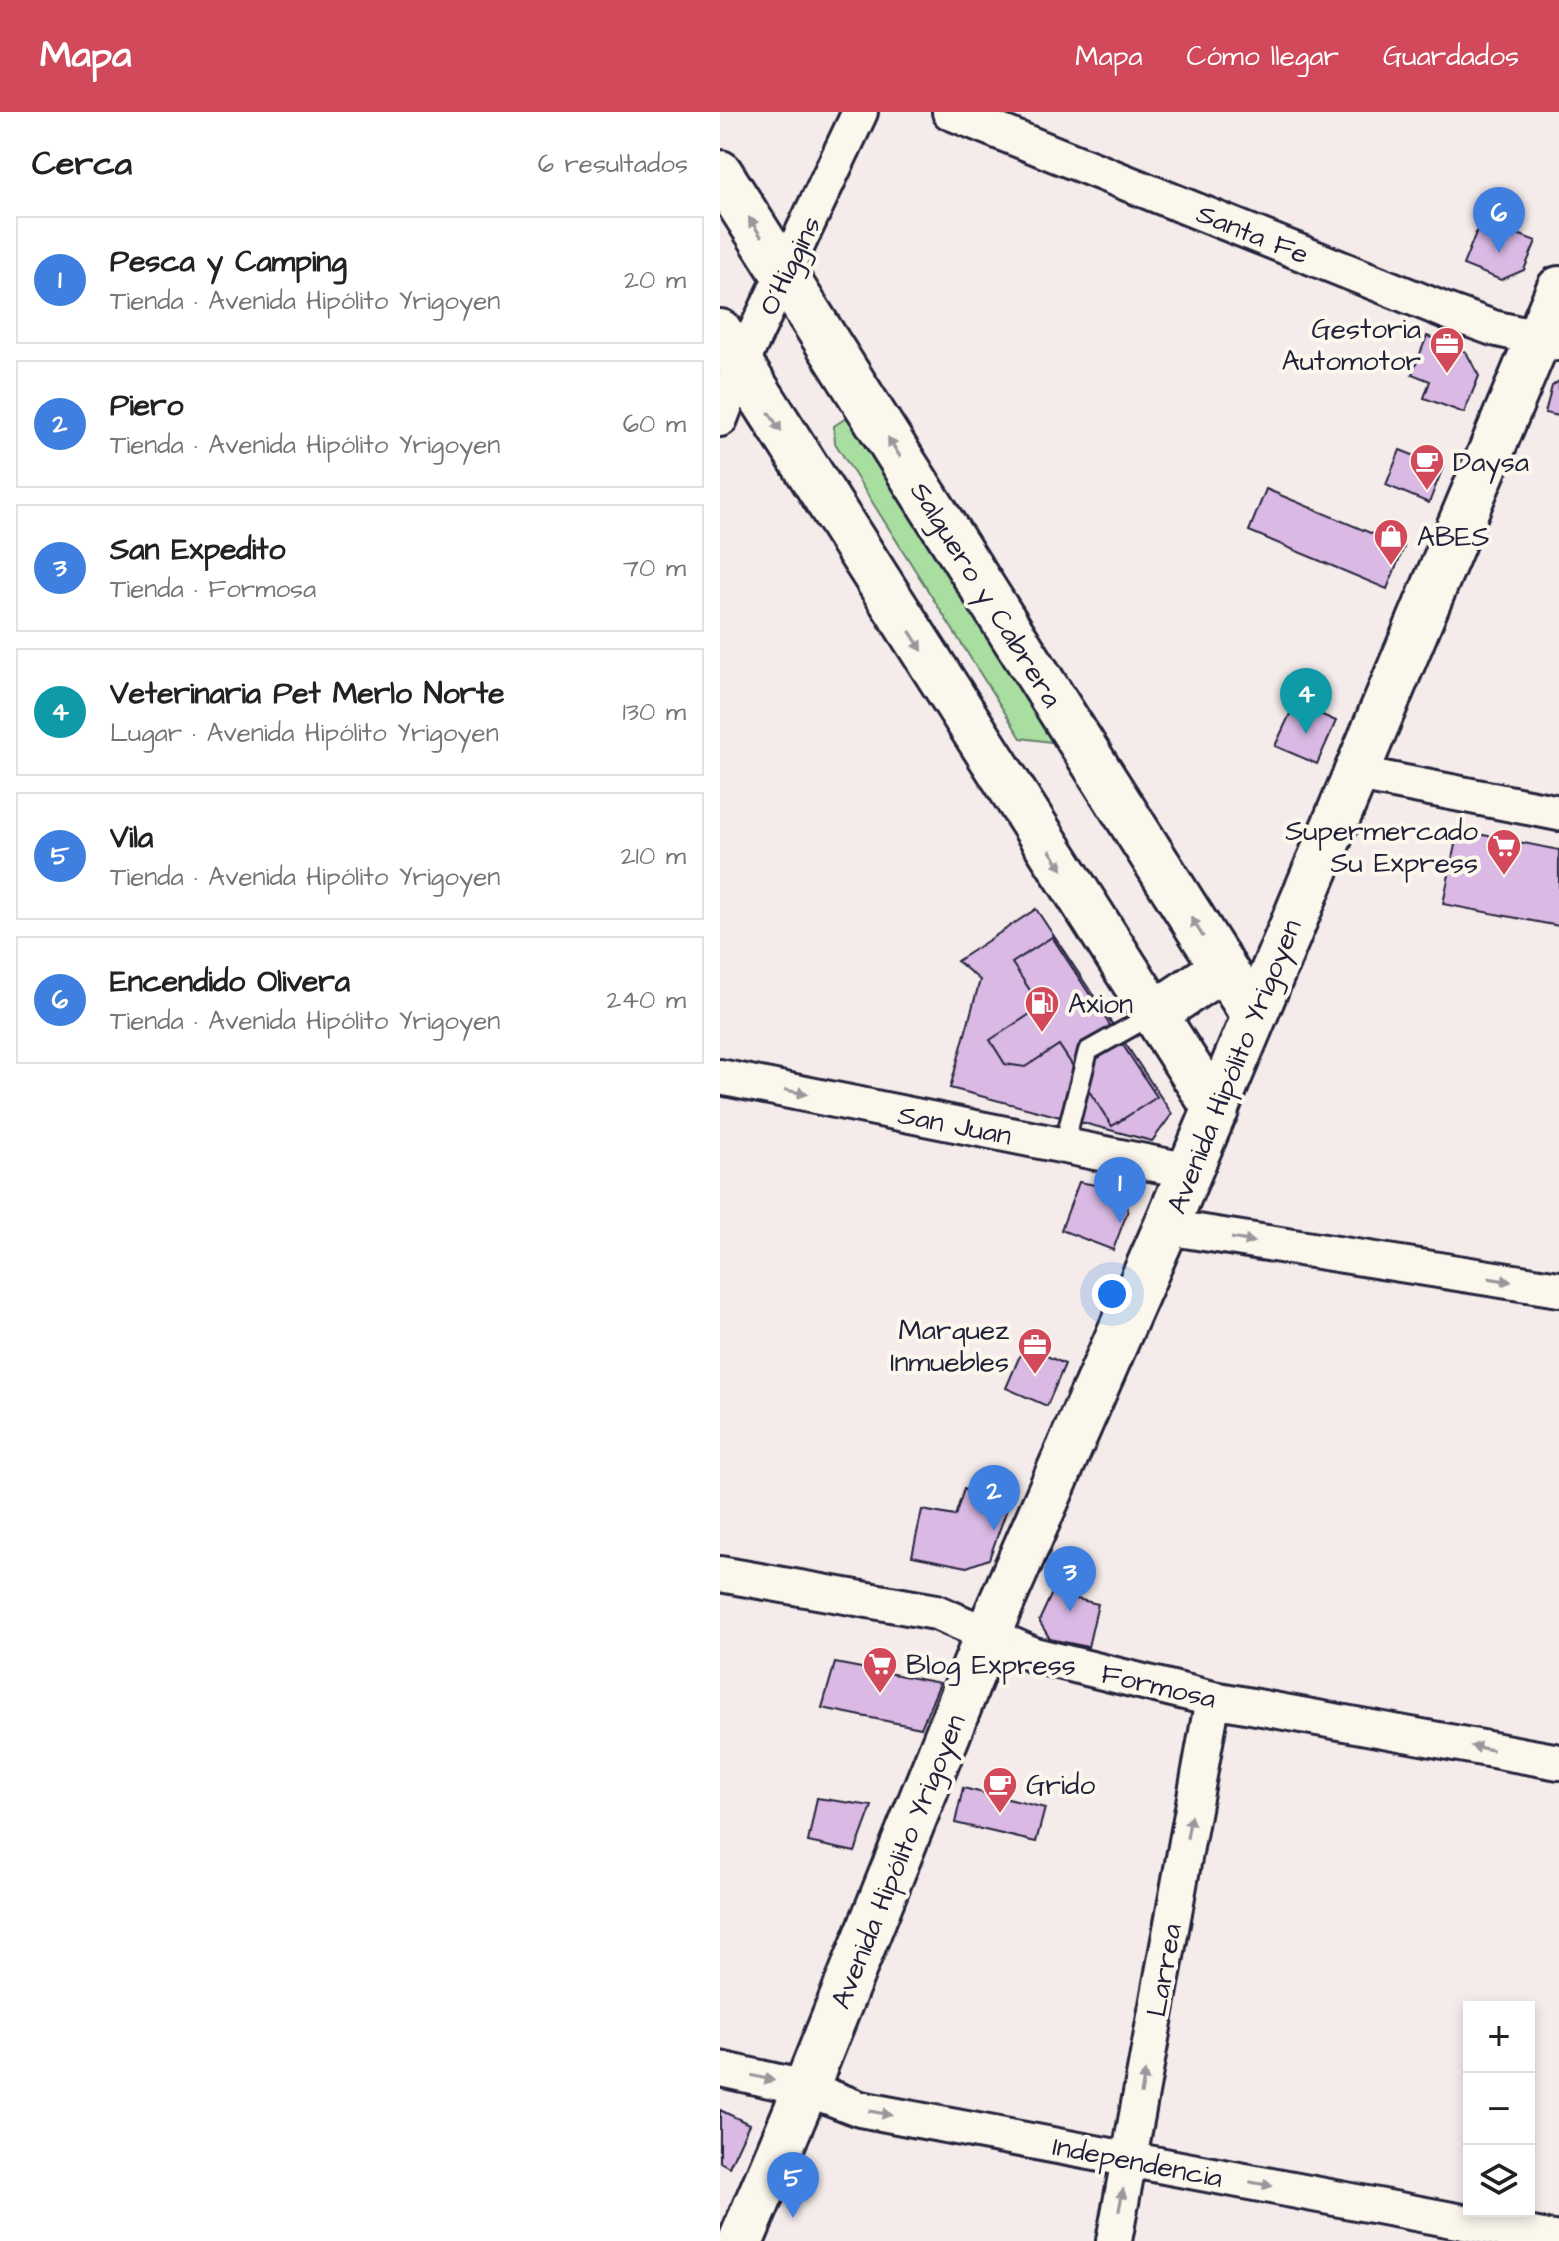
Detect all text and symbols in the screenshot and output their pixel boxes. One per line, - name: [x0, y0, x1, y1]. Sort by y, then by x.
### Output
- text: Mapa: [40, 30, 131, 82]
- text: Mapa: [1075, 37, 1143, 76]
- text: Cómo llegar: [1187, 37, 1339, 76]
- text: Guardados: [1383, 37, 1519, 76]
- text: Cerca: [32, 140, 132, 188]
- text: 6 resultados: [538, 146, 688, 182]
- pin: 6: [1473, 187, 1525, 253]
- street label: Santa Fe: [1191, 194, 1314, 274]
- street label: O´Higgins: [750, 210, 832, 322]
- one-way arrow: [748, 216, 762, 238]
- text: Pesca y Camping: [110, 241, 347, 283]
- text: 1: [58, 262, 62, 298]
- text: 20 m: [624, 262, 686, 298]
- text: Tienda · Avenida Hipólito Yrigoyen: [110, 283, 500, 319]
- place label: Gestoria Automotor: [1282, 310, 1421, 381]
- office icon: Gestoria Automotor: [1428, 325, 1466, 375]
- text: Piero: [110, 385, 183, 427]
- text: 2: [53, 406, 67, 442]
- text: 60 m: [623, 406, 686, 442]
- one-way arrow: [768, 411, 782, 433]
- text: Tienda · Avenida Hipólito Yrigoyen: [110, 427, 500, 463]
- one-way arrow: [888, 436, 902, 458]
- cafe icon: Daysa: [1408, 442, 1446, 492]
- place label: Daysa: [1453, 443, 1529, 484]
- street label: Salguero y Cabrera: [899, 474, 1071, 716]
- shop icon: ABES: [1372, 517, 1410, 567]
- place label: ABES: [1417, 518, 1489, 557]
- text: San Expedito: [110, 529, 285, 571]
- text: 3: [53, 550, 67, 586]
- text: 70 m: [623, 550, 686, 586]
- text: Tienda · Formosa: [110, 571, 316, 607]
- one-way arrow: [908, 630, 922, 652]
- pin: 4: [1280, 668, 1332, 734]
- text: Veterinaria Pet Merlo Norte: [110, 673, 504, 715]
- text: 4: [51, 694, 69, 730]
- text: 130 m: [622, 694, 686, 730]
- text: Lugar · Avenida Hipólito Yrigoyen: [110, 715, 499, 751]
- place label: Supermercado Su Express: [1285, 812, 1478, 883]
- text: Vila: [110, 817, 153, 859]
- supermarket icon: Supermercado Su Express: [1485, 827, 1523, 877]
- text: 5: [51, 838, 69, 874]
- text: 210 m: [621, 838, 686, 874]
- one-way arrow: [1048, 849, 1062, 871]
- text: Tienda · Avenida Hipólito Yrigoyen: [110, 859, 500, 895]
- street label: Avenida Hipólito Yrigoyen: [1157, 913, 1313, 1220]
- one-way arrow: [1191, 916, 1205, 938]
- text: Encendido Olivera: [110, 961, 350, 1003]
- text: 6: [52, 982, 68, 1018]
- text: 240 m: [606, 982, 686, 1018]
- fuel station icon: Axion: [1023, 984, 1061, 1034]
- place label: Axion: [1068, 985, 1133, 1024]
- text: Tienda · Avenida Hipólito Yrigoyen: [110, 1003, 500, 1039]
- one-way arrow: [784, 1087, 809, 1099]
- street label: San Juan: [895, 1095, 1015, 1156]
- pin: 1: [1094, 1157, 1146, 1223]
- one-way arrow: [1231, 1234, 1256, 1246]
- your location: [1092, 1274, 1132, 1314]
- one-way arrow: [1488, 1274, 1513, 1287]
- place label: Marquez Inmuebles: [890, 1311, 1009, 1382]
- office icon: Marquez Inmuebles: [1016, 1326, 1054, 1376]
- pin: 2: [968, 1465, 1020, 1531]
- pin: 3: [1044, 1546, 1096, 1612]
- supermarket icon: Blog Express: [861, 1645, 899, 1695]
- place label: Blog Express: [906, 1646, 1076, 1686]
- street label: Formosa: [1098, 1654, 1220, 1719]
- street label: Avenida Hipólito Yrigoyen: [821, 1708, 977, 2015]
- one-way arrow: [1469, 1741, 1494, 1754]
- cafe icon: Grido: [981, 1765, 1019, 1815]
- place label: Grido: [1026, 1766, 1095, 1805]
- one-way arrow: [1184, 1814, 1196, 1839]
- street label: Larrea: [1137, 1921, 1192, 2020]
- map controls: [1463, 2001, 1535, 2217]
- button: +: [1463, 2001, 1535, 2073]
- one-way arrow: [1137, 2070, 1149, 2095]
- one-way arrow: [751, 2072, 776, 2085]
- button: −: [1463, 2073, 1535, 2145]
- one-way arrow: [868, 2107, 893, 2119]
- street label: Independencia: [1049, 2127, 1226, 2198]
- button: layers: [1463, 2145, 1535, 2217]
- pin: 5: [767, 2152, 819, 2218]
- one-way arrow: [1249, 2179, 1274, 2191]
- one-way arrow: [1116, 2188, 1128, 2213]

